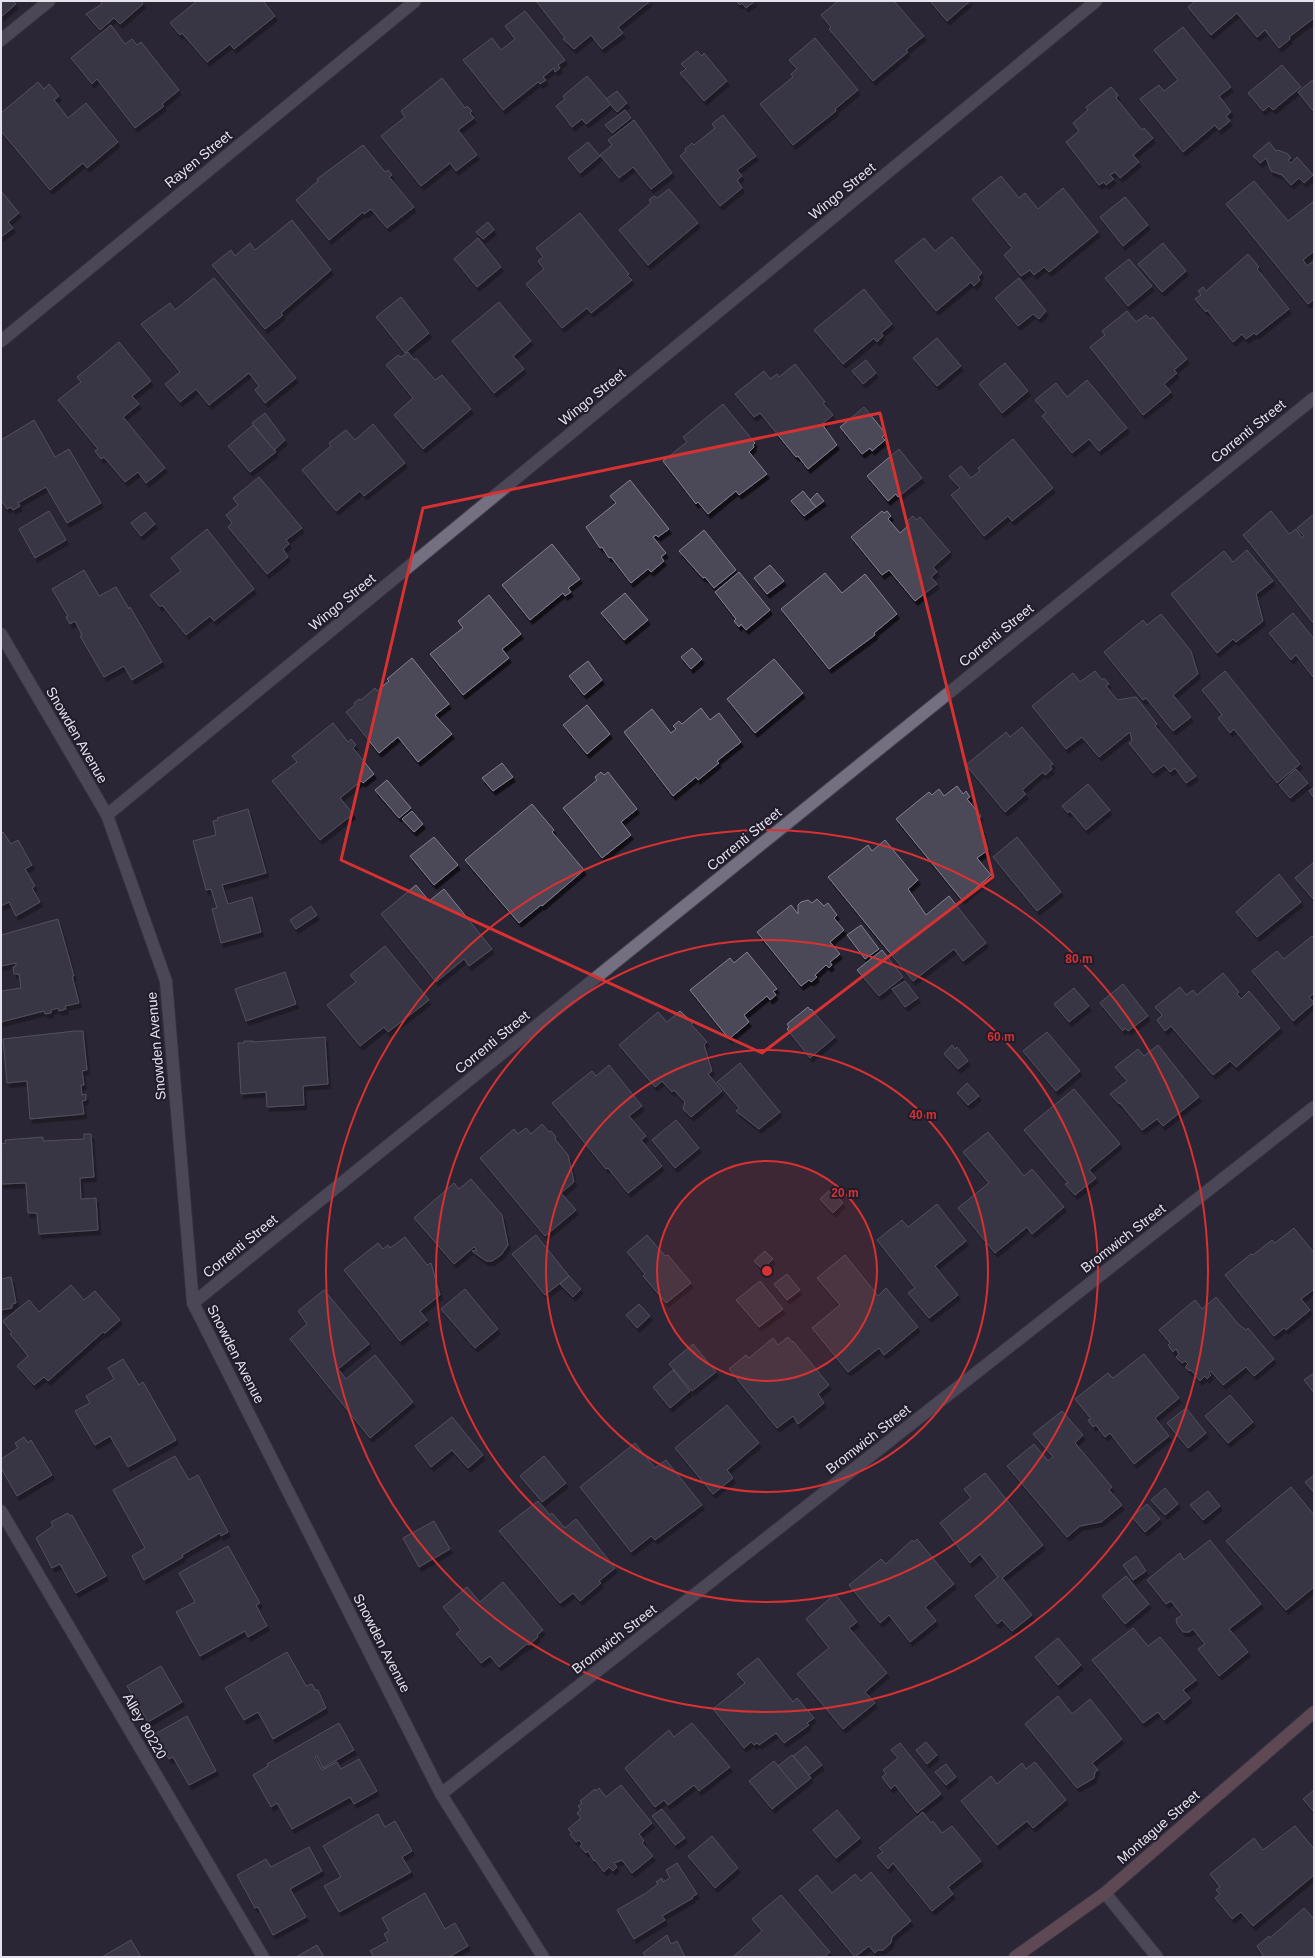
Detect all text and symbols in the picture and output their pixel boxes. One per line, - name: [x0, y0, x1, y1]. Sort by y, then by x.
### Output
- street label: Rayen Street: [161, 127, 235, 191]
- street label: Wingo Street: [806, 159, 879, 223]
- street label: Wingo Street: [556, 365, 629, 429]
- street label: Correnti Street: [1208, 396, 1288, 466]
- street label: Wingo Street: [306, 570, 379, 634]
- street label: Correnti Street: [956, 600, 1036, 670]
- street label: Snowden Avenue: [43, 684, 111, 786]
- street label: Correnti Street: [704, 804, 784, 874]
- text: 80 m: [1065, 952, 1093, 966]
- street label: Snowden Avenue: [143, 991, 169, 1101]
- street label: Correnti Street: [452, 1007, 532, 1077]
- text: 60 m: [987, 1030, 1015, 1044]
- text: 40 m: [909, 1108, 937, 1122]
- text: 20 m: [831, 1186, 859, 1200]
- street label: Bromwich Street: [1078, 1200, 1168, 1276]
- street label: Correnti Street: [200, 1211, 280, 1281]
- centre of rings: [760, 1264, 774, 1278]
- street label: Snowden Avenue: [204, 1302, 268, 1406]
- street label: Bromwich Street: [823, 1401, 913, 1477]
- street label: Snowden Avenue: [350, 1591, 414, 1695]
- street label: Bromwich Street: [569, 1601, 659, 1677]
- street label: Alley 80220: [120, 1690, 170, 1762]
- street label: Montague Street: [1114, 1787, 1202, 1867]

